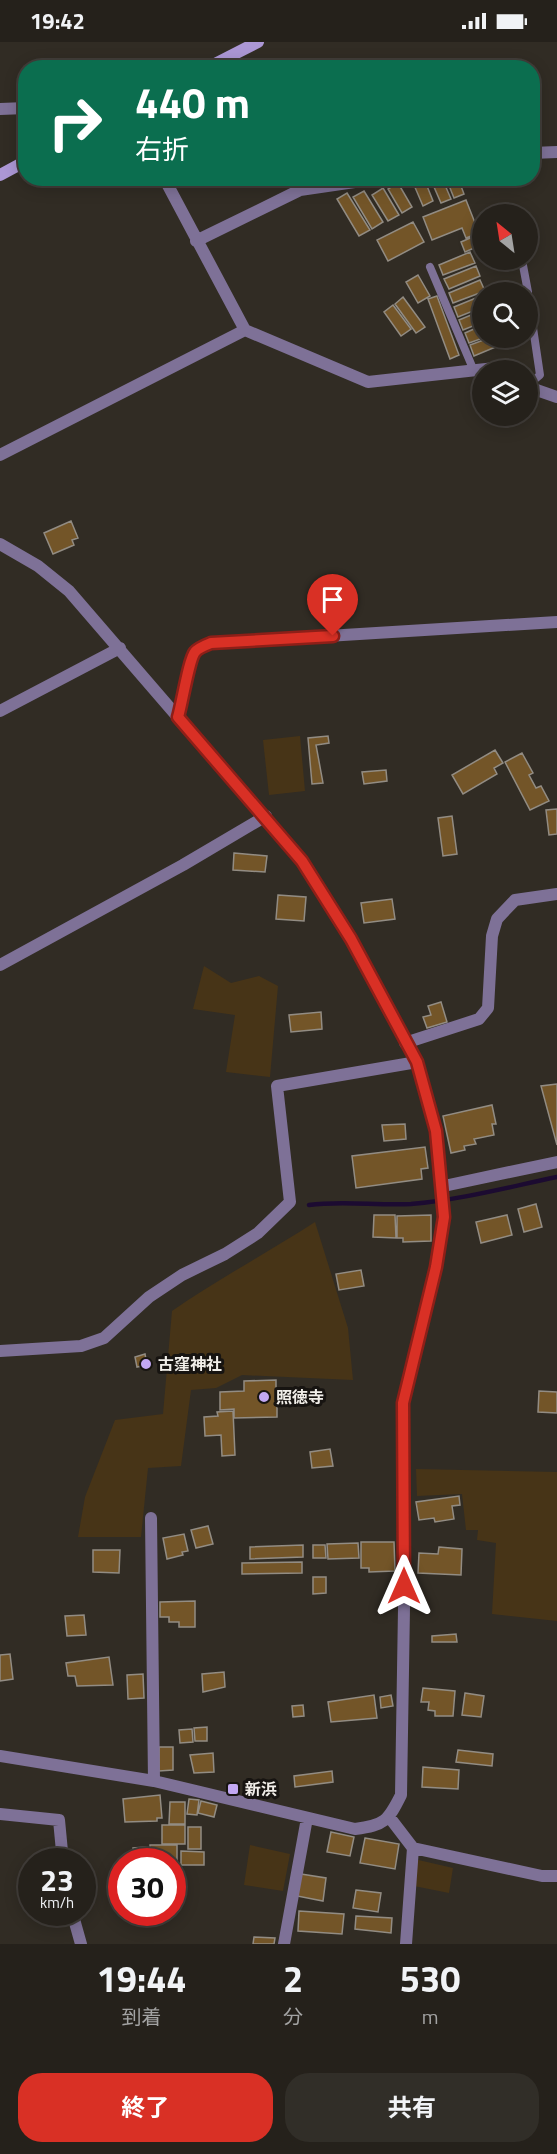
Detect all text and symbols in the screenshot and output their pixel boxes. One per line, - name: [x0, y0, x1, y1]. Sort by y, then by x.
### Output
- text: 19:42: [30, 4, 85, 38]
- text: 440 m: [135, 70, 250, 134]
- icon: right: [36, 84, 114, 162]
- text: 右折: [135, 128, 189, 169]
- north arrow: [472, 204, 538, 270]
- map controls: [472, 204, 538, 426]
- button: search: [472, 282, 538, 348]
- button: layers: [472, 360, 538, 426]
- pin: [307, 574, 358, 636]
- icon: arrive: [316, 583, 349, 616]
- place label: 古窪神社: [158, 1352, 222, 1376]
- marker: 古窪神社: [139, 1357, 153, 1371]
- place label: 照徳寺: [276, 1385, 324, 1409]
- marker: 照徳寺: [257, 1390, 271, 1404]
- position arrow: [372, 1554, 436, 1618]
- place label: 新浜: [245, 1777, 277, 1801]
- marker: 新浜: [226, 1782, 240, 1796]
- speed limit sign: 30: [108, 1848, 186, 1926]
- text: 23: [40, 1857, 74, 1903]
- text: km/h: [40, 1891, 74, 1914]
- text: 19:44: [97, 1951, 186, 2006]
- text: 2: [283, 1951, 303, 2006]
- text: 530: [400, 1951, 460, 2006]
- text: 到着: [122, 2001, 162, 2032]
- text: 分: [283, 2001, 303, 2032]
- text: m: [422, 2001, 438, 2032]
- button: 終了: [18, 2073, 273, 2142]
- button: 共有: [285, 2073, 539, 2142]

